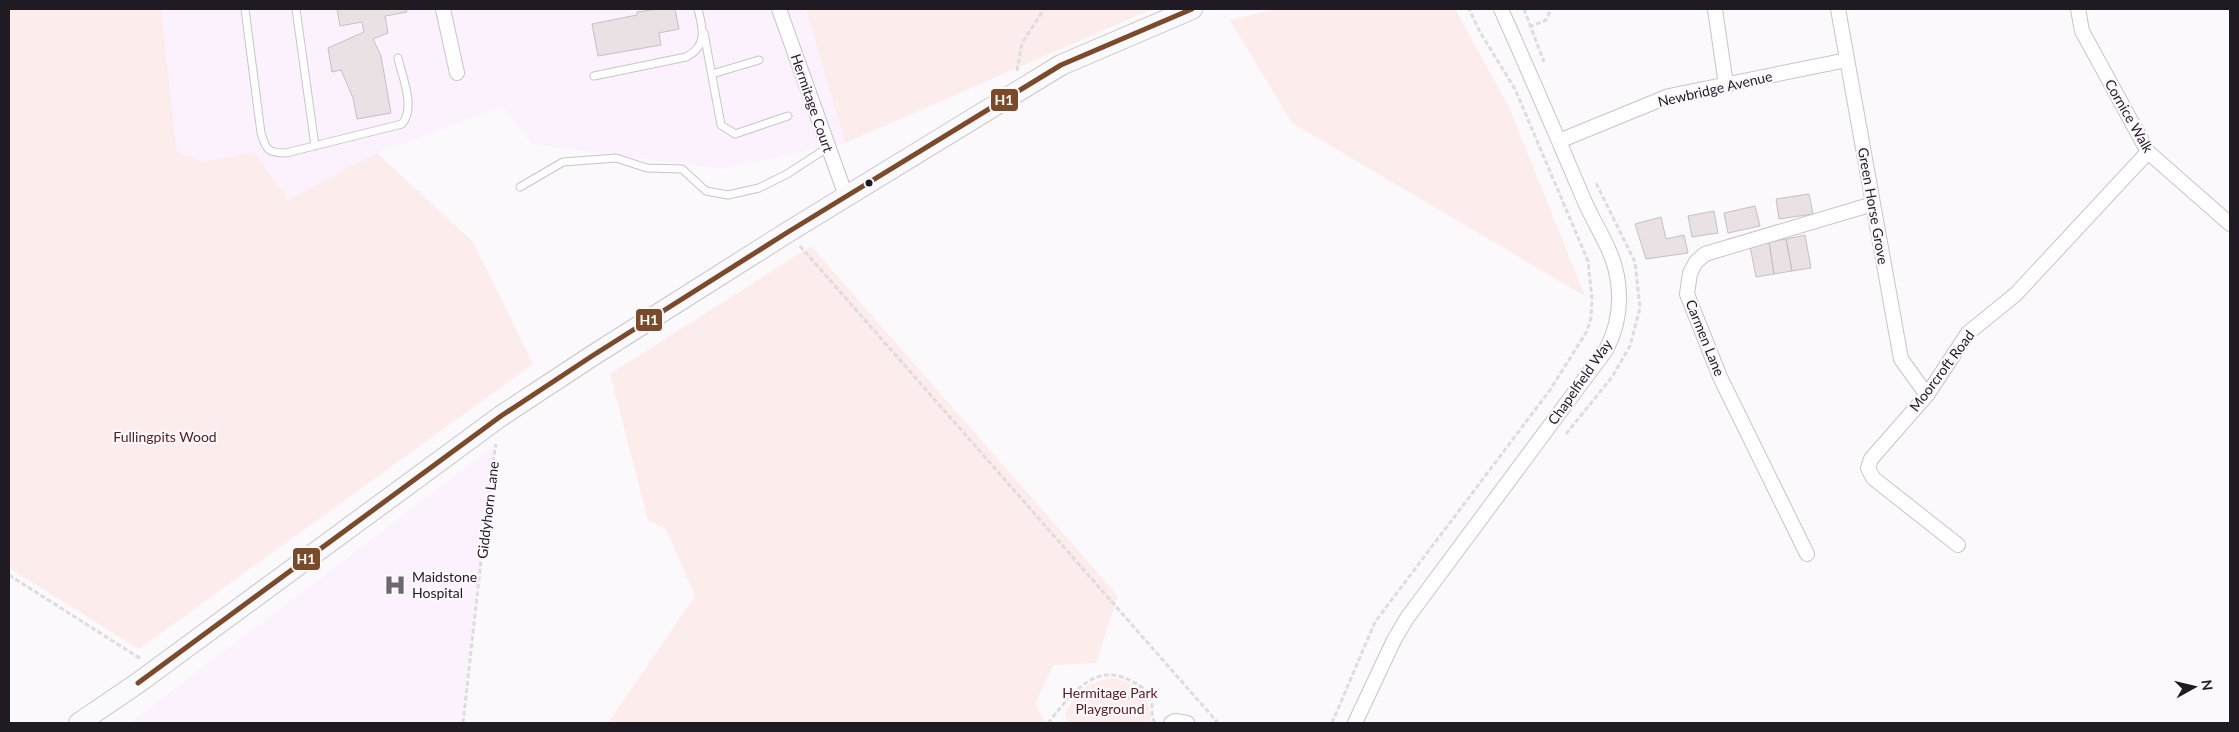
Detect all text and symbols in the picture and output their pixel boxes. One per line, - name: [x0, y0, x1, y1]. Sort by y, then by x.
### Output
- street label: Hermitage Court: [788, 51, 837, 154]
- street label: Newbridge Avenue: [1656, 67, 1774, 110]
- street label: Cornice Walk: [2102, 76, 2158, 156]
- line badge: H1: [990, 88, 1019, 112]
- text: H1: [995, 91, 1013, 108]
- street label: Green Horse Grove: [1855, 146, 1892, 266]
- unlabelled marker: [864, 178, 874, 188]
- street label: Carmen Lane: [1682, 297, 1729, 379]
- line badge: H1: [635, 308, 663, 332]
- text: H1: [640, 311, 658, 328]
- street label: Moorcroft Road: [1906, 327, 1978, 415]
- street label: Chapelfield Way: [1544, 335, 1616, 428]
- park label: Fullingpits Wood: [113, 428, 217, 445]
- street label: Giddyhorn Lane: [473, 460, 502, 560]
- line badge: H1: [292, 547, 321, 571]
- text: H1: [297, 550, 315, 567]
- place label: Maidstone Hospital: [412, 568, 477, 601]
- hospital icon: Maidstone Hospital: [382, 572, 408, 598]
- north arrow: [2169, 662, 2219, 712]
- text: N: [2198, 679, 2217, 692]
- park label: Hermitage Park Playground: [1062, 684, 1159, 717]

